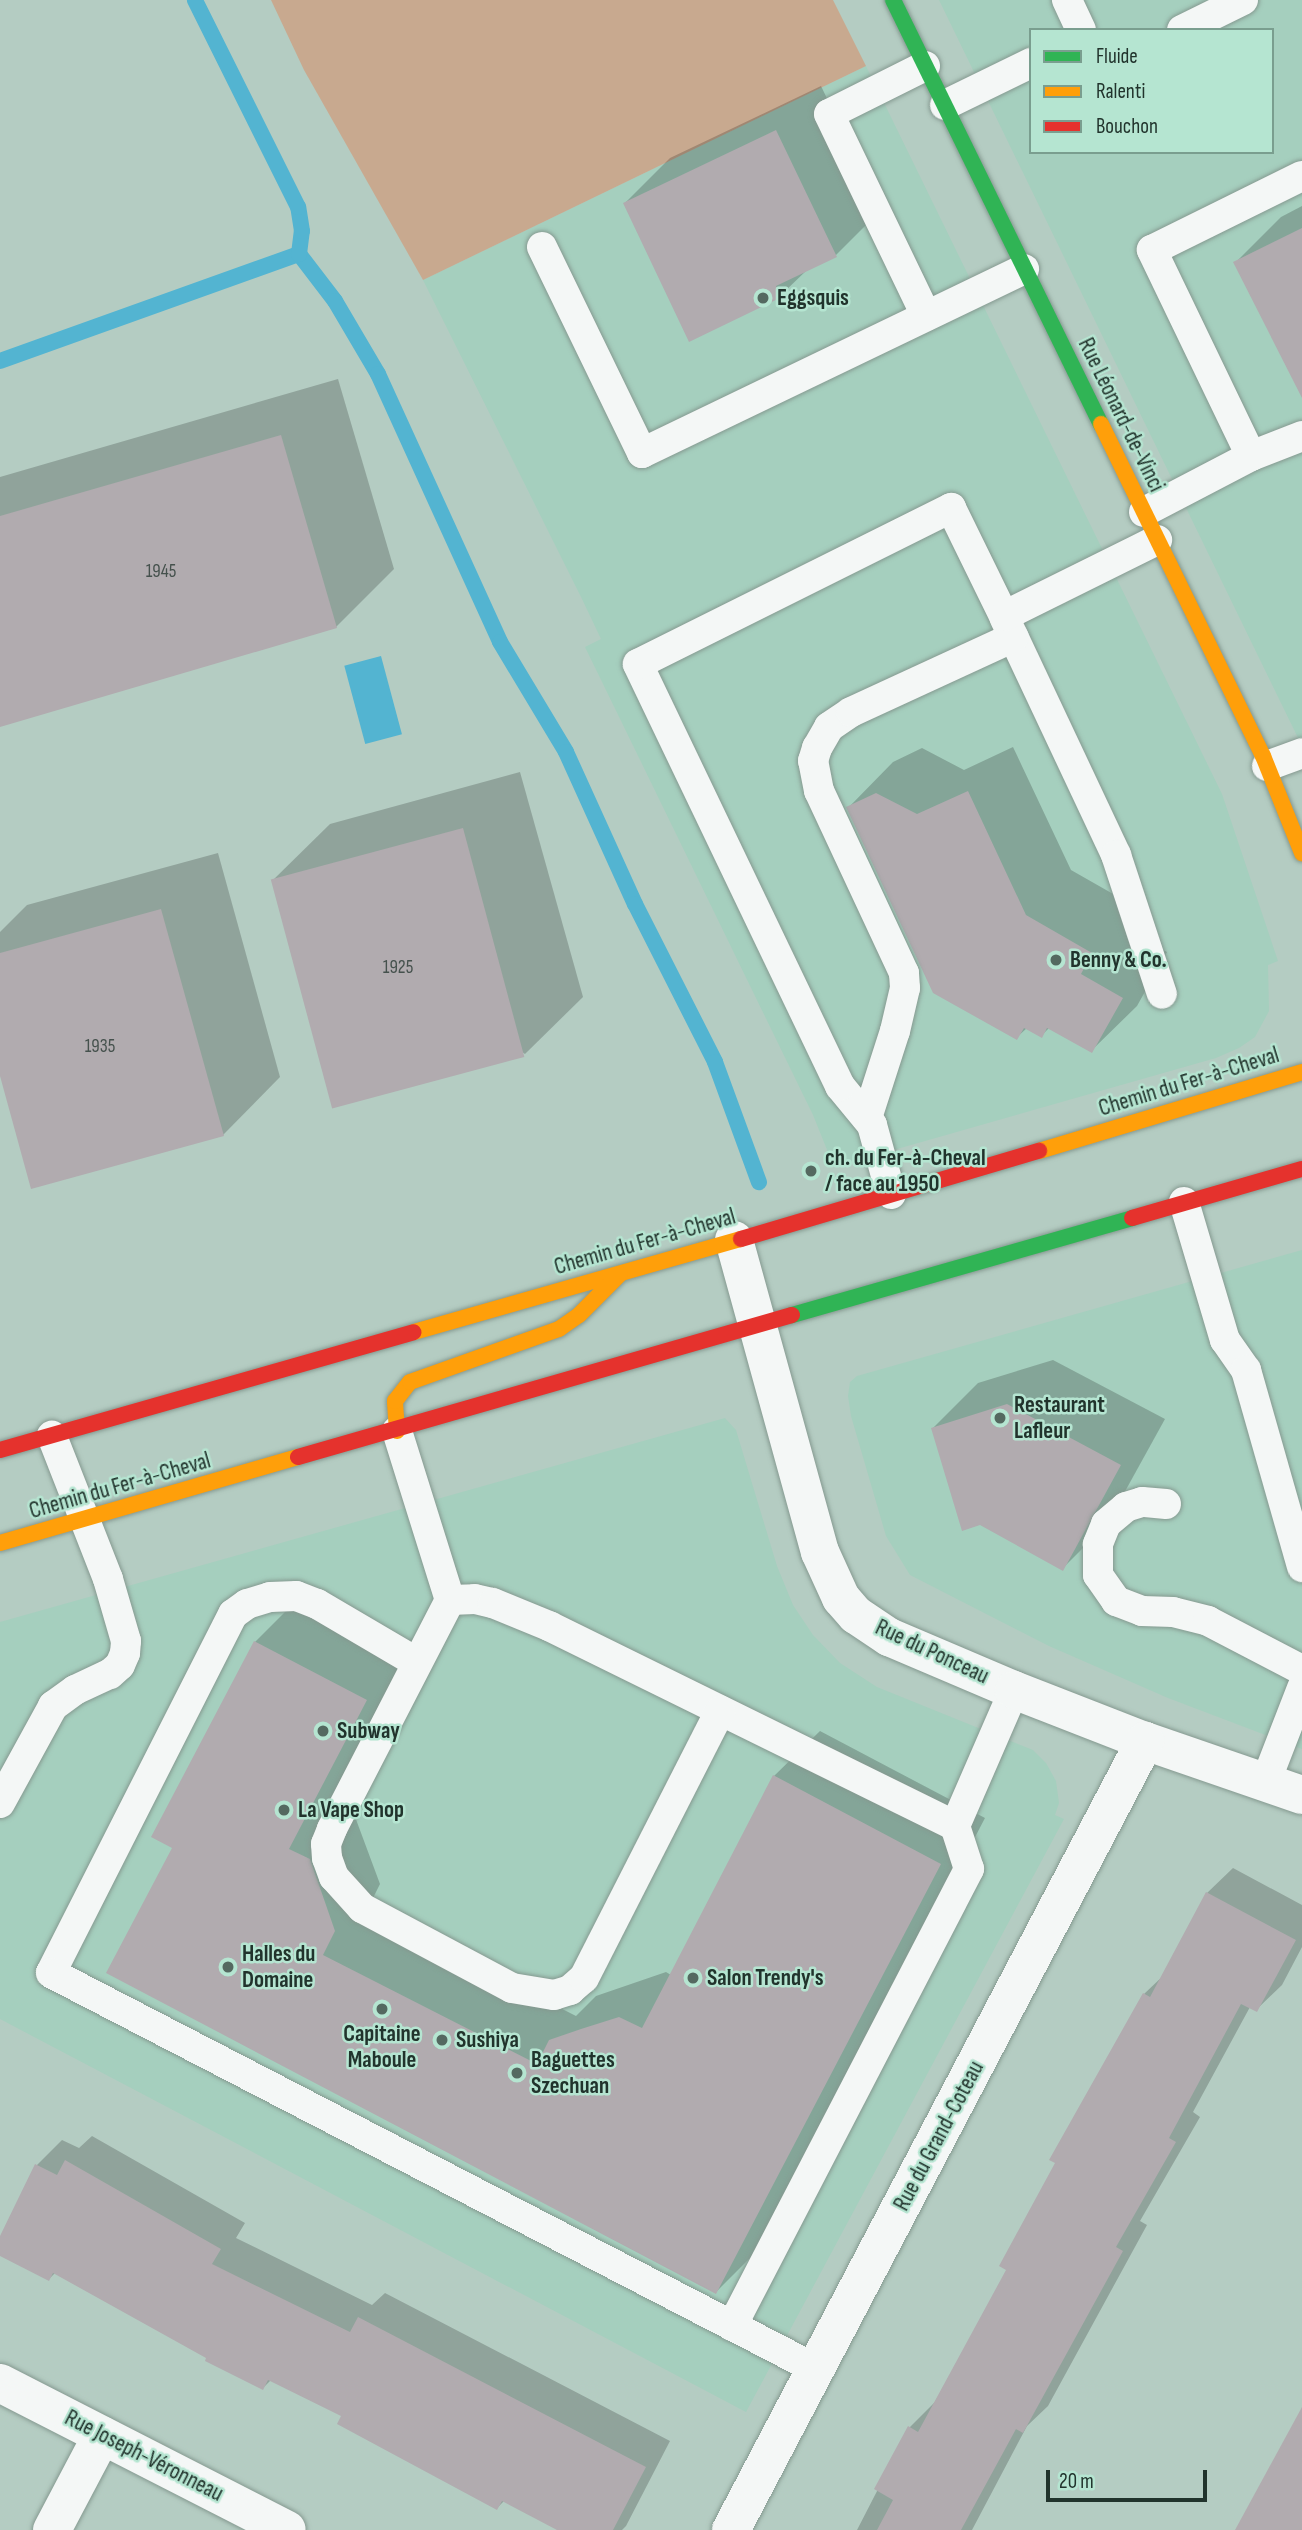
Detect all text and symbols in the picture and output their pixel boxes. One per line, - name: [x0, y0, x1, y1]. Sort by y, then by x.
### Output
- legend: [1029, 28, 1274, 154]
- text: Fluide: [1096, 44, 1138, 69]
- text: Ralenti: [1096, 79, 1145, 104]
- text: Bouchon: [1096, 114, 1158, 139]
- place label: Eggsquis: [777, 284, 849, 312]
- marker: Eggsquis: [755, 290, 771, 306]
- street label: Rue Léonard-de-Vinci: [1072, 334, 1170, 496]
- house number: 1945: [146, 561, 176, 583]
- place label: Benny & Co.: [1070, 946, 1167, 974]
- marker: Benny & Co.: [1048, 952, 1064, 968]
- house number: 1925: [383, 957, 413, 979]
- house number: 1935: [85, 1036, 115, 1058]
- street label: Chemin du Fer-à-Cheval: [1095, 1041, 1283, 1123]
- place label: ch. du Fer-à-Cheval / face au 1950: [825, 1144, 986, 1198]
- marker: ch. du Fer-à-Cheval / face au 1950: [803, 1163, 819, 1179]
- street label: Chemin du Fer-à-Cheval: [551, 1203, 739, 1281]
- place label: Restaurant Lafleur: [1014, 1391, 1105, 1445]
- marker: Restaurant Lafleur: [992, 1410, 1008, 1426]
- street label: Chemin du Fer-à-Cheval: [26, 1447, 214, 1525]
- street label: Rue du Ponceau: [871, 1614, 993, 1690]
- place label: Subway: [337, 1717, 400, 1745]
- marker: Subway: [315, 1723, 331, 1739]
- place label: La Vape Shop: [298, 1796, 404, 1824]
- marker: La Vape Shop: [276, 1802, 292, 1818]
- place label: Halles du Domaine: [242, 1940, 315, 1994]
- marker: Halles du Domaine: [220, 1959, 236, 1975]
- place label: Salon Trendy's: [707, 1964, 823, 1992]
- marker: Salon Trendy's: [685, 1970, 701, 1986]
- marker: Capitaine Maboule: [374, 2001, 390, 2017]
- place label: Capitaine Maboule: [343, 2020, 421, 2074]
- place label: Sushiya: [456, 2026, 519, 2054]
- marker: Sushiya: [434, 2032, 450, 2048]
- place label: Baguettes Szechuan: [531, 2046, 615, 2100]
- street label: Rue du Grand-Coteau: [888, 2056, 990, 2216]
- marker: Baguettes Szechuan: [509, 2065, 525, 2081]
- street label: Rue Joseph-Véronneau: [60, 2404, 228, 2508]
- scale bar: [1050, 2456, 1211, 2500]
- text: 20 m: [1059, 2469, 1094, 2494]

